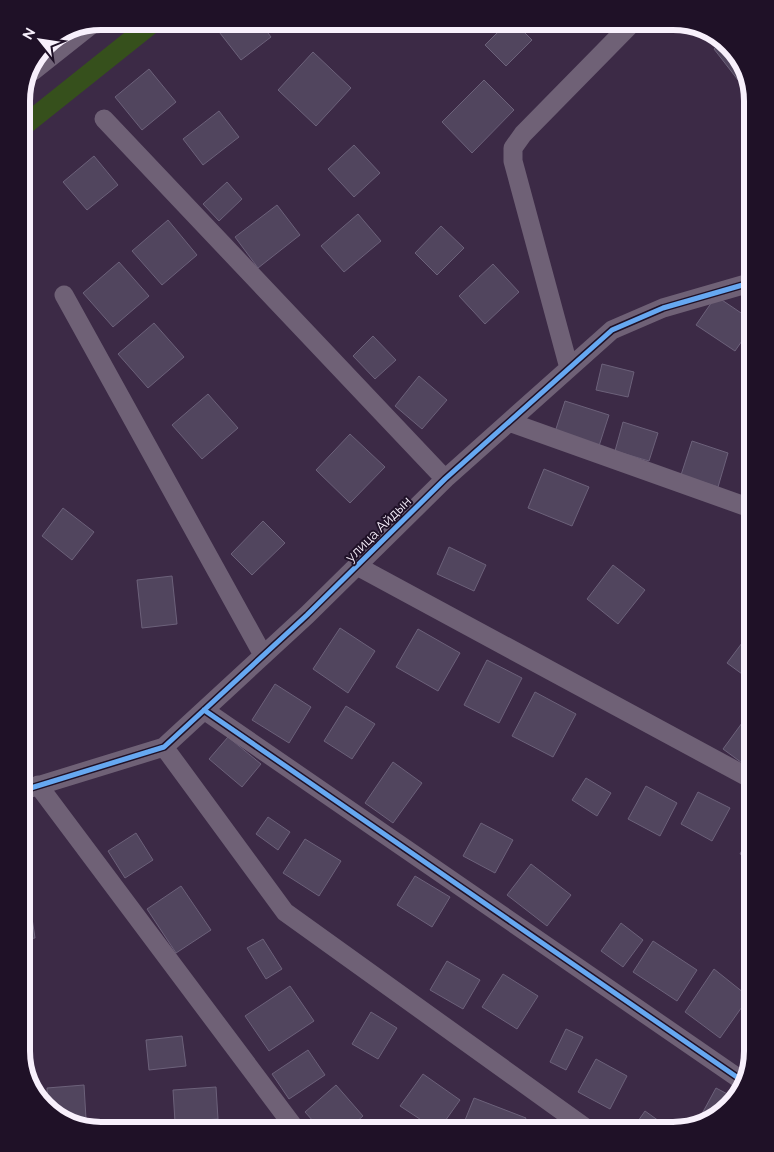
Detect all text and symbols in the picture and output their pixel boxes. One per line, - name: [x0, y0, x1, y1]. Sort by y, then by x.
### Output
- north arrow: [15, 15, 65, 65]
- text: N: [19, 25, 38, 42]
- street label: улица Айдын: [342, 493, 414, 565]

